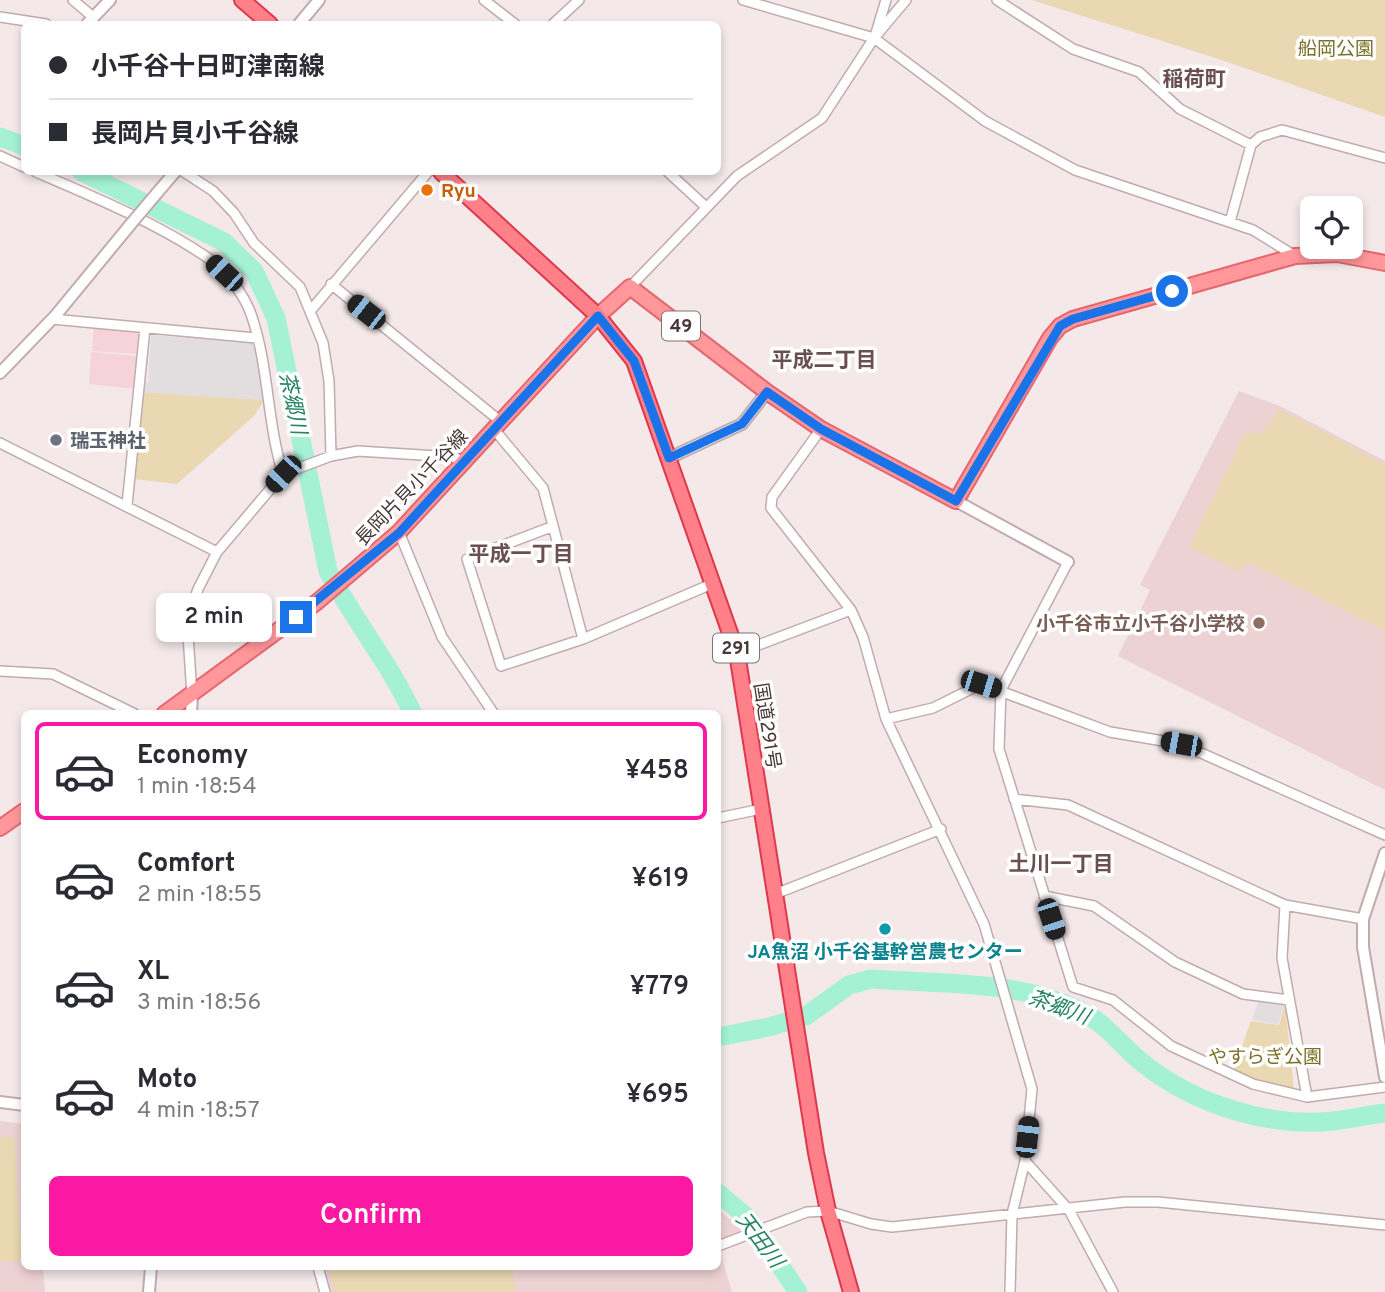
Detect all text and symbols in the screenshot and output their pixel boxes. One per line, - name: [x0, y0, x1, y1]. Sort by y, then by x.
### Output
- park label: 船岡公園: [1298, 38, 1374, 62]
- text: 小千谷十日町津南線: [91, 52, 325, 85]
- district label: 稲荷町: [1163, 67, 1226, 94]
- text: 長岡片貝小千谷線: [91, 119, 299, 152]
- place label: Ryu: [441, 180, 476, 204]
- marker: Ryu: [419, 182, 435, 198]
- map controls: [1300, 196, 1363, 259]
- button: locate: [1300, 196, 1363, 259]
- car: [202, 251, 247, 295]
- route start: [1156, 275, 1188, 307]
- car: [343, 291, 390, 333]
- road number: 49: [662, 312, 700, 340]
- district label: 平成二丁目: [772, 348, 877, 375]
- water label: 茶郷川: [272, 370, 312, 439]
- street label: 長岡片貝小千谷線: [351, 425, 474, 551]
- place label: 瑞玉神社: [70, 430, 146, 454]
- marker: 瑞玉神社: [48, 432, 64, 448]
- car: [261, 451, 306, 497]
- district label: 平成一丁目: [469, 542, 574, 569]
- callout: 2 min: [156, 592, 272, 642]
- route end: [280, 601, 312, 633]
- text: 2 min: [184, 603, 244, 632]
- place label: 小千谷市立小千谷小学校: [1036, 613, 1245, 637]
- marker: 小千谷市立小千谷小学校: [1251, 615, 1267, 631]
- road number: 291: [713, 634, 759, 662]
- car: [958, 668, 1005, 700]
- street label: 国道291号: [747, 681, 785, 771]
- car: [1159, 730, 1204, 758]
- icon: car: [53, 740, 116, 803]
- text: Economy: [137, 740, 248, 773]
- text: ¥458: [625, 755, 689, 788]
- text: 1 min · 18:54: [137, 773, 257, 802]
- icon: car: [53, 848, 116, 911]
- text: Comfort: [137, 848, 235, 881]
- district label: 土川一丁目: [1009, 852, 1114, 879]
- text: ¥619: [632, 863, 689, 896]
- text: 2 min · 18:55: [137, 881, 262, 910]
- car: [1035, 896, 1068, 942]
- marker: JA魚沼 小千谷基幹営農センター: [877, 921, 893, 937]
- place label: JA魚沼 小千谷基幹営農センター: [747, 941, 1023, 965]
- icon: car: [53, 956, 116, 1019]
- text: XL: [137, 956, 169, 989]
- text: ¥779: [630, 971, 689, 1004]
- water label: 茶郷川: [1024, 985, 1095, 1033]
- text: 3 min · 18:56: [137, 989, 261, 1018]
- park label: やすらぎ公園: [1208, 1046, 1322, 1070]
- icon: car: [53, 1064, 116, 1127]
- text: Moto: [137, 1064, 197, 1097]
- text: ¥695: [626, 1079, 689, 1112]
- text: 4 min · 18:57: [137, 1097, 260, 1126]
- car: [1015, 1115, 1040, 1159]
- button: Confirm: [49, 1176, 693, 1256]
- water label: 天田川: [729, 1208, 790, 1276]

